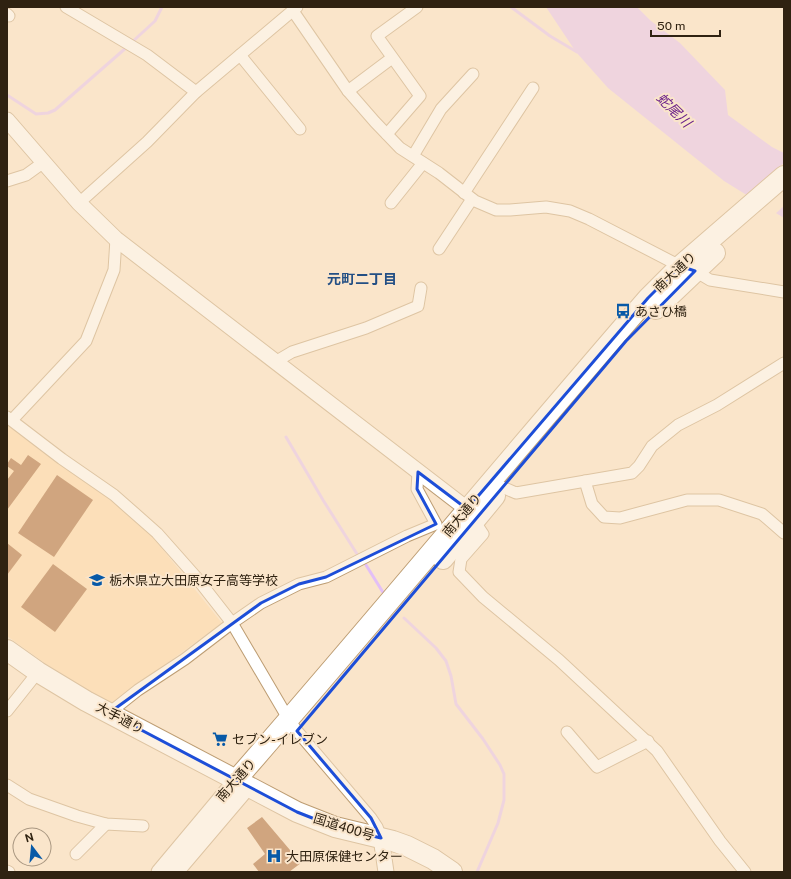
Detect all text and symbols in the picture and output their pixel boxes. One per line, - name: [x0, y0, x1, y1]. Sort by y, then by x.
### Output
- scale bar: [651, 12, 720, 38]
- text: 50 m: [657, 19, 685, 33]
- water label: 蛇尾川: [653, 90, 696, 132]
- street label: 南大通り: [651, 249, 699, 295]
- district label: 元町二丁目: [327, 271, 397, 287]
- bus stop icon: あさひ橋: [614, 302, 632, 320]
- place label: あさひ橋: [635, 304, 687, 319]
- street label: 南大通り: [440, 490, 484, 540]
- school or university icon: 栃木県立大田原女子高等学校: [88, 571, 106, 589]
- place label: 栃木県立大田原女子高等学校: [109, 573, 278, 588]
- street label: 大手通り: [94, 699, 146, 737]
- supermarket icon: セブン-イレブン: [211, 730, 229, 748]
- place label: セブン-イレブン: [232, 732, 328, 747]
- street label: 南大通り: [213, 755, 259, 805]
- street label: 国道400号: [312, 811, 376, 843]
- north arrow: [12, 827, 52, 867]
- text: N: [23, 830, 35, 844]
- hospital icon: 大田原保健センター: [265, 847, 283, 865]
- place label: 大田原保健センター: [286, 849, 403, 864]

